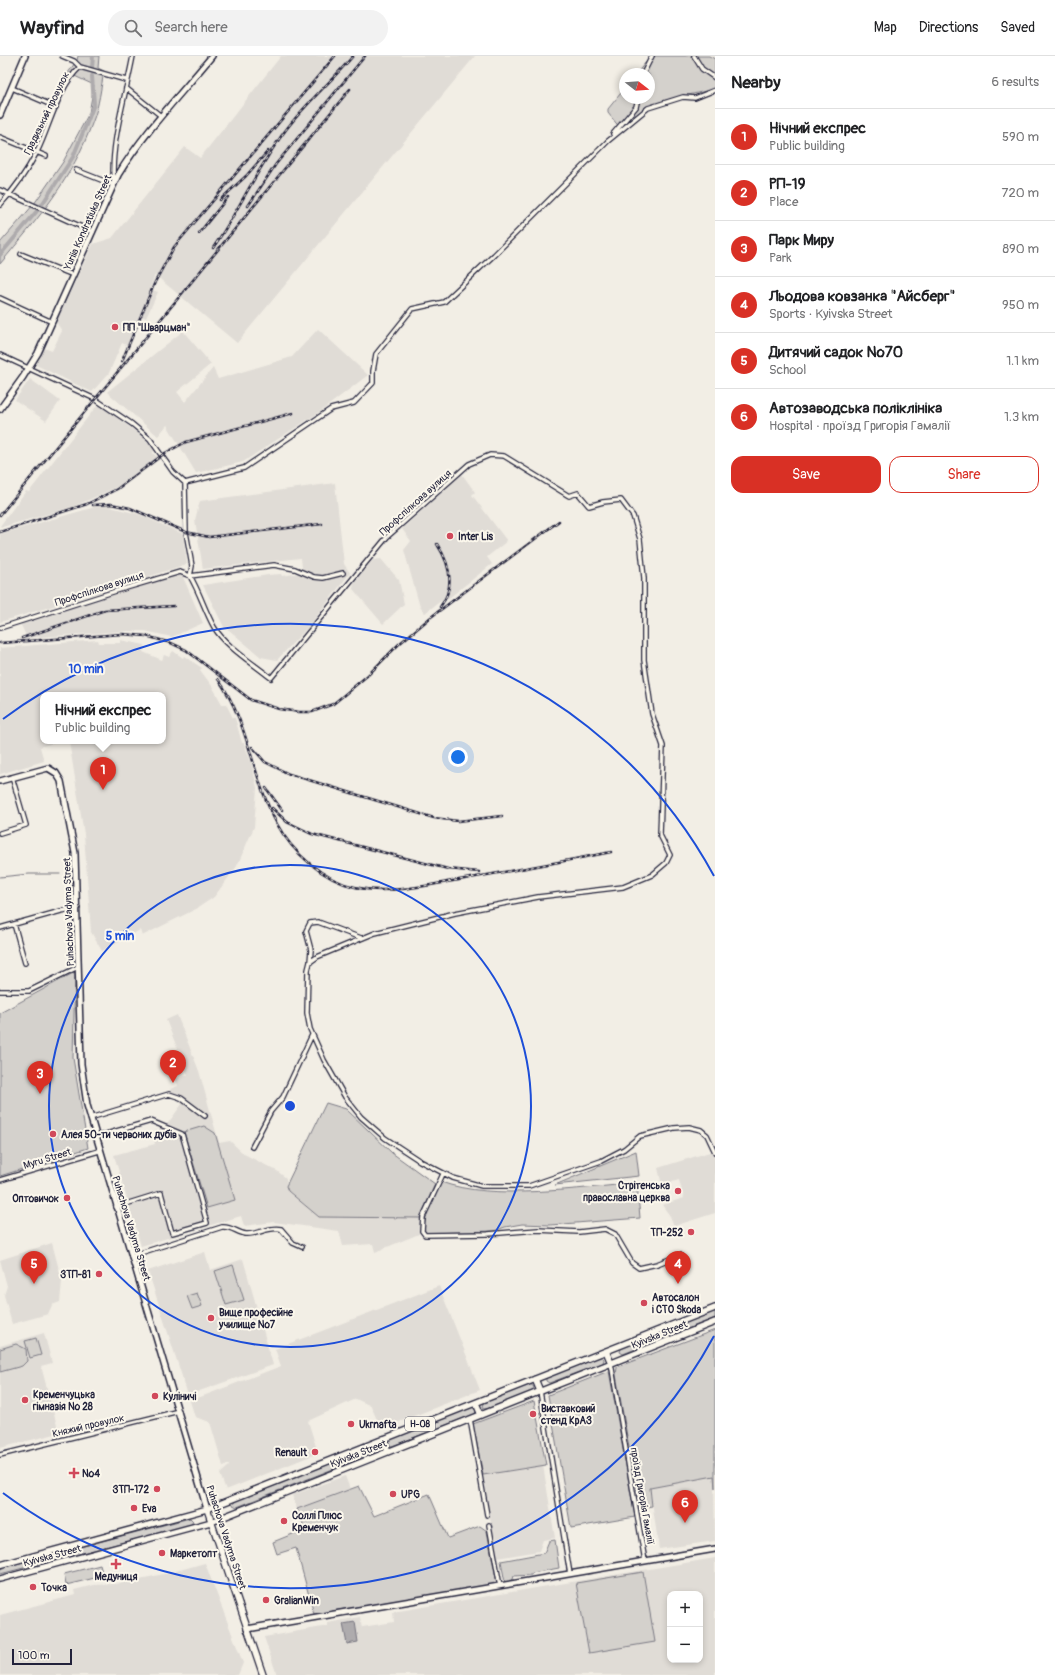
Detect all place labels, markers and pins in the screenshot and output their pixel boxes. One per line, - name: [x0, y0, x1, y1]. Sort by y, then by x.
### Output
- marker: ПП "Шварцман": [110, 322, 120, 332]
- place label: ПП "Шварцман": [123, 322, 190, 334]
- marker: Inter Lis: [445, 531, 455, 541]
- place label: Inter Lis: [458, 531, 493, 543]
- pin: 1: [90, 757, 116, 790]
- pin: 2: [160, 1050, 186, 1083]
- pin: 3: [27, 1061, 53, 1094]
- centre of rings: [283, 1099, 297, 1113]
- marker: Алея 50-ти червоних дубів: [48, 1129, 58, 1139]
- place label: Алея 50-ти червоних дубів: [61, 1129, 177, 1141]
- place label: Стрітенська православна церква: [583, 1180, 670, 1204]
- marker: Стрітенська православна церква: [673, 1186, 683, 1196]
- place label: Оптовичок: [12, 1193, 60, 1205]
- marker: Оптовичок: [62, 1193, 72, 1203]
- place label: ТП-252: [650, 1227, 683, 1239]
- marker: ТП-252: [686, 1227, 696, 1237]
- pin: 5: [21, 1251, 47, 1284]
- pin: 4: [665, 1251, 691, 1284]
- place label: ЗТП-81: [60, 1269, 91, 1281]
- marker: ЗТП-81: [94, 1269, 104, 1279]
- place label: Автосалон і СТО Skoda: [652, 1292, 701, 1316]
- marker: Автосалон і СТО Skoda: [639, 1298, 649, 1308]
- place label: Вище професійне училище №7: [218, 1307, 294, 1331]
- marker: Вище професійне училище №7: [206, 1313, 216, 1323]
- place label: Кременчуцька гімназія № 28: [32, 1389, 95, 1413]
- marker: Куліничі: [150, 1391, 160, 1401]
- place label: Куліничі: [163, 1391, 197, 1403]
- marker: Кременчуцька гімназія № 28: [20, 1395, 30, 1405]
- place label: Виставковий стенд КрАЗ: [540, 1403, 595, 1427]
- marker: Виставковий стенд КрАЗ: [528, 1409, 538, 1419]
- marker: Ukrnafta: [346, 1419, 356, 1429]
- place label: Ukrnafta: [359, 1419, 397, 1431]
- place label: Renault: [275, 1447, 308, 1459]
- marker: Renault: [310, 1447, 320, 1457]
- marker: №4: [69, 1468, 79, 1478]
- place label: №4: [82, 1468, 100, 1480]
- place label: ЗТП-172: [112, 1484, 149, 1496]
- marker: ЗТП-172: [152, 1484, 162, 1494]
- marker: UPG: [388, 1489, 398, 1499]
- place label: UPG: [401, 1489, 420, 1501]
- pin: 6: [672, 1490, 698, 1523]
- marker: Eva: [129, 1503, 139, 1513]
- place label: Eva: [142, 1503, 157, 1515]
- place label: Соллі Плюс Кременчук: [292, 1510, 342, 1534]
- marker: Соллі Плюс Кременчук: [279, 1516, 289, 1526]
- marker: Маркетопт: [157, 1548, 167, 1558]
- place label: Маркетопт: [170, 1548, 218, 1560]
- marker: Медуниця: [111, 1559, 121, 1569]
- place label: Медуниця: [95, 1571, 138, 1583]
- marker: Точка: [28, 1582, 38, 1592]
- place label: Точка: [40, 1582, 67, 1594]
- marker: GralianWin: [261, 1595, 271, 1605]
- place label: GralianWin: [274, 1595, 319, 1607]

